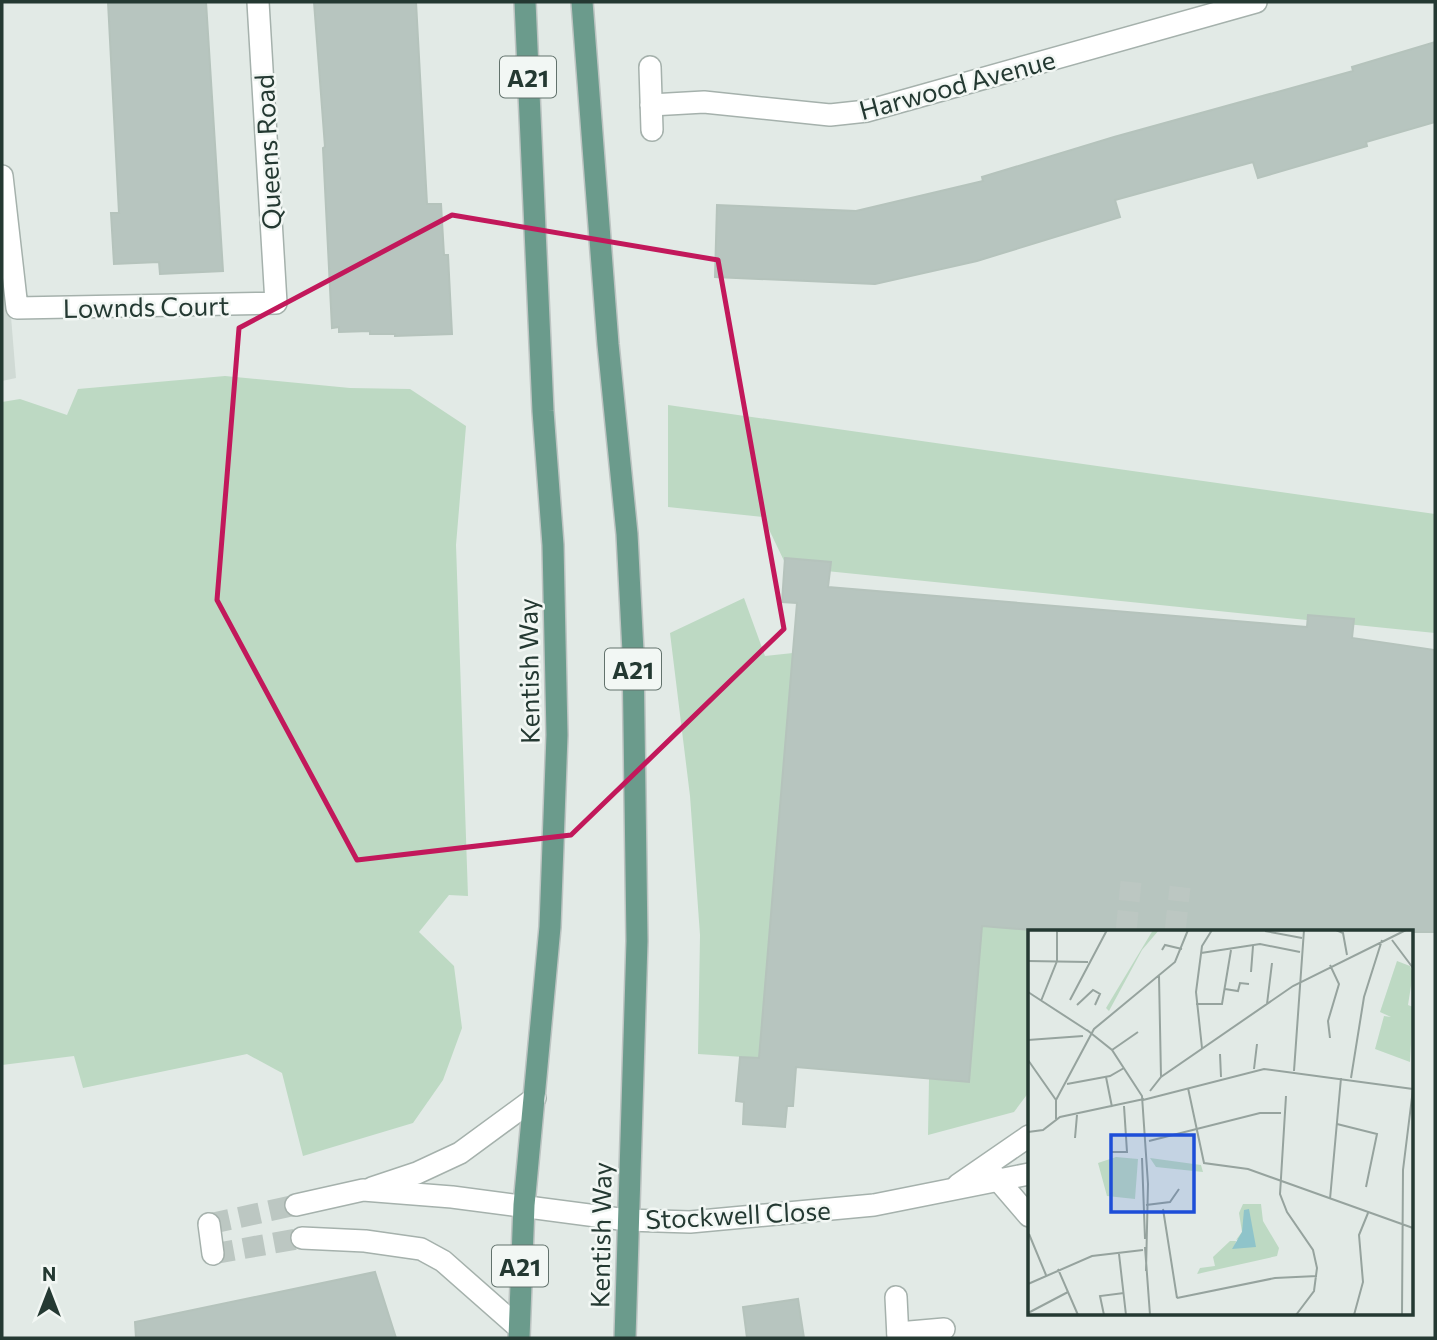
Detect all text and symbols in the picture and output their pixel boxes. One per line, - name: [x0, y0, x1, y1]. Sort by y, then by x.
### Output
- street label: Harwood Avenue: [856, 43, 1058, 125]
- road number: A21: [500, 56, 556, 98]
- street label: Queens Road: [247, 73, 287, 231]
- street label: Lownds Court: [63, 289, 229, 323]
- street label: Kentish Way: [511, 598, 545, 744]
- road number: A21: [605, 648, 661, 690]
- inset map: [1028, 930, 1412, 1316]
- street label: Kentish Way: [583, 1162, 617, 1308]
- street label: Stockwell Close: [645, 1194, 831, 1234]
- road number: A21: [492, 1246, 548, 1286]
- north arrow: [14, 1256, 84, 1326]
- text: N: [42, 1262, 56, 1285]

